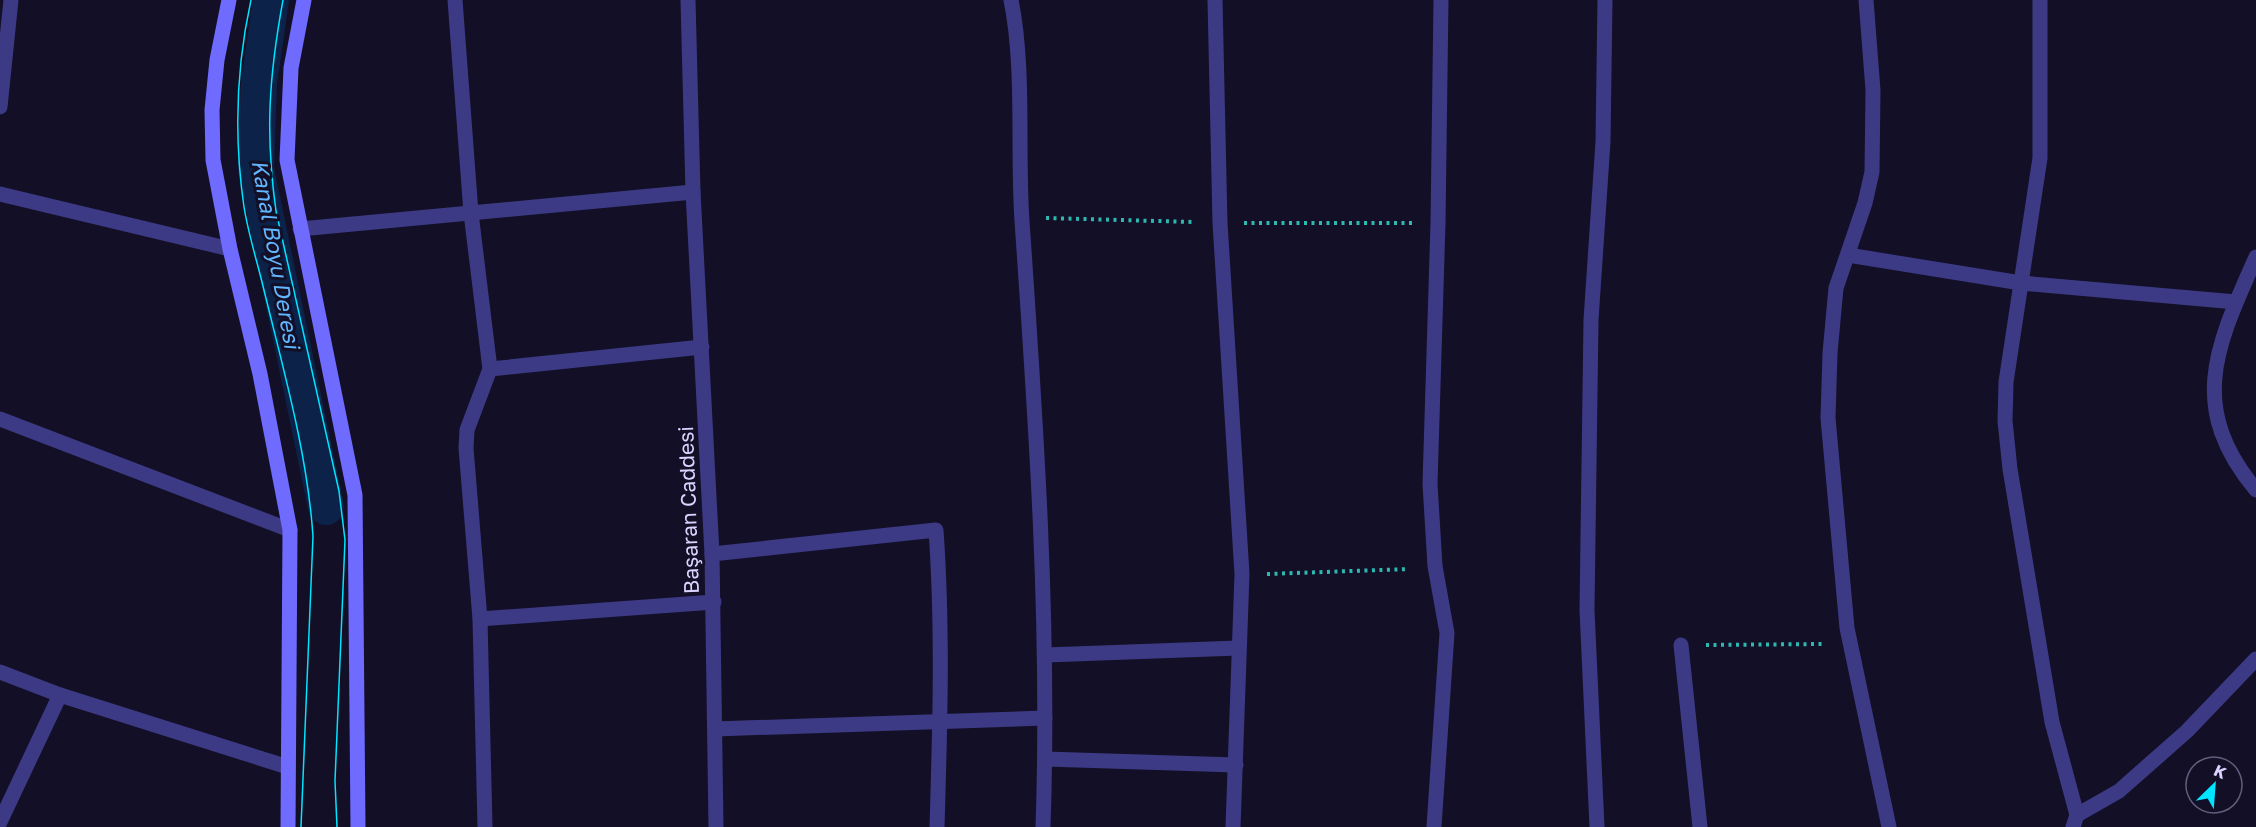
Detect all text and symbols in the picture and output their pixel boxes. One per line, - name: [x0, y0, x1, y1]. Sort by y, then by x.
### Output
- water label: Kanal Boyu Deresi: [247, 157, 307, 354]
- street label: Başaran Caddesi: [672, 426, 704, 594]
- north arrow: [2184, 755, 2244, 815]
- text: K: [2211, 760, 2230, 783]

